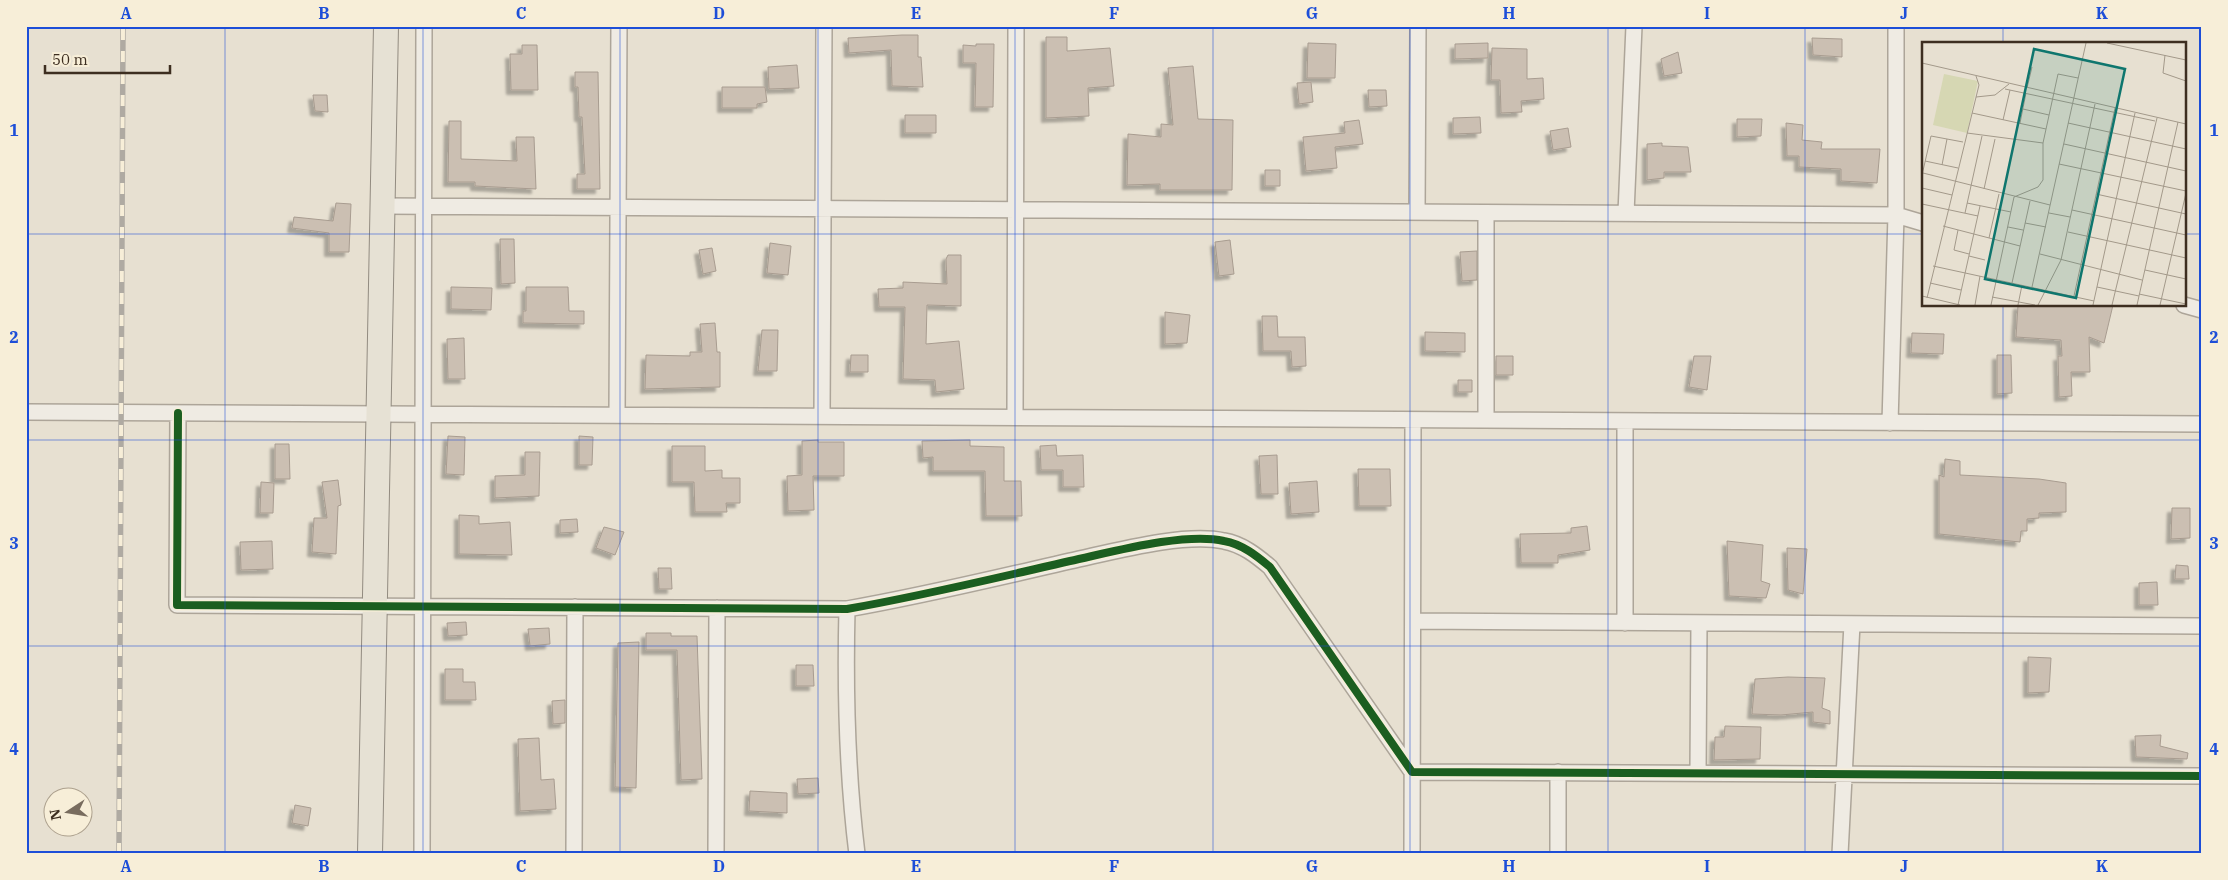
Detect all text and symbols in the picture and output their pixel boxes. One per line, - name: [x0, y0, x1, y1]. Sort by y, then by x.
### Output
- text: A: [120, 3, 132, 23]
- text: B: [318, 3, 330, 23]
- text: C: [516, 3, 526, 23]
- text: D: [713, 3, 725, 23]
- text: E: [911, 3, 921, 23]
- text: F: [1109, 3, 1119, 23]
- text: G: [1306, 3, 1318, 23]
- text: H: [1503, 3, 1516, 23]
- text: I: [1704, 3, 1710, 23]
- text: J: [1900, 3, 1908, 23]
- text: K: [2096, 3, 2109, 23]
- scale bar: [45, 42, 170, 74]
- inset map: [1922, 42, 2186, 306]
- text: 50 m: [52, 50, 88, 69]
- text: 1: [9, 120, 19, 140]
- text: 1: [2209, 120, 2219, 140]
- text: 2: [9, 327, 19, 347]
- text: 2: [2209, 327, 2219, 347]
- text: 3: [9, 533, 19, 553]
- text: 3: [2209, 533, 2219, 553]
- text: 4: [9, 739, 19, 759]
- text: 4: [2209, 739, 2219, 759]
- north arrow: [42, 788, 92, 838]
- text: N: [45, 807, 65, 822]
- text: A: [120, 856, 132, 876]
- text: B: [318, 856, 330, 876]
- text: C: [516, 856, 526, 876]
- text: D: [713, 856, 725, 876]
- text: E: [911, 856, 921, 876]
- text: F: [1109, 856, 1119, 876]
- text: G: [1306, 856, 1318, 876]
- text: H: [1503, 856, 1516, 876]
- text: I: [1704, 856, 1710, 876]
- text: J: [1900, 856, 1908, 876]
- text: K: [2096, 856, 2109, 876]

